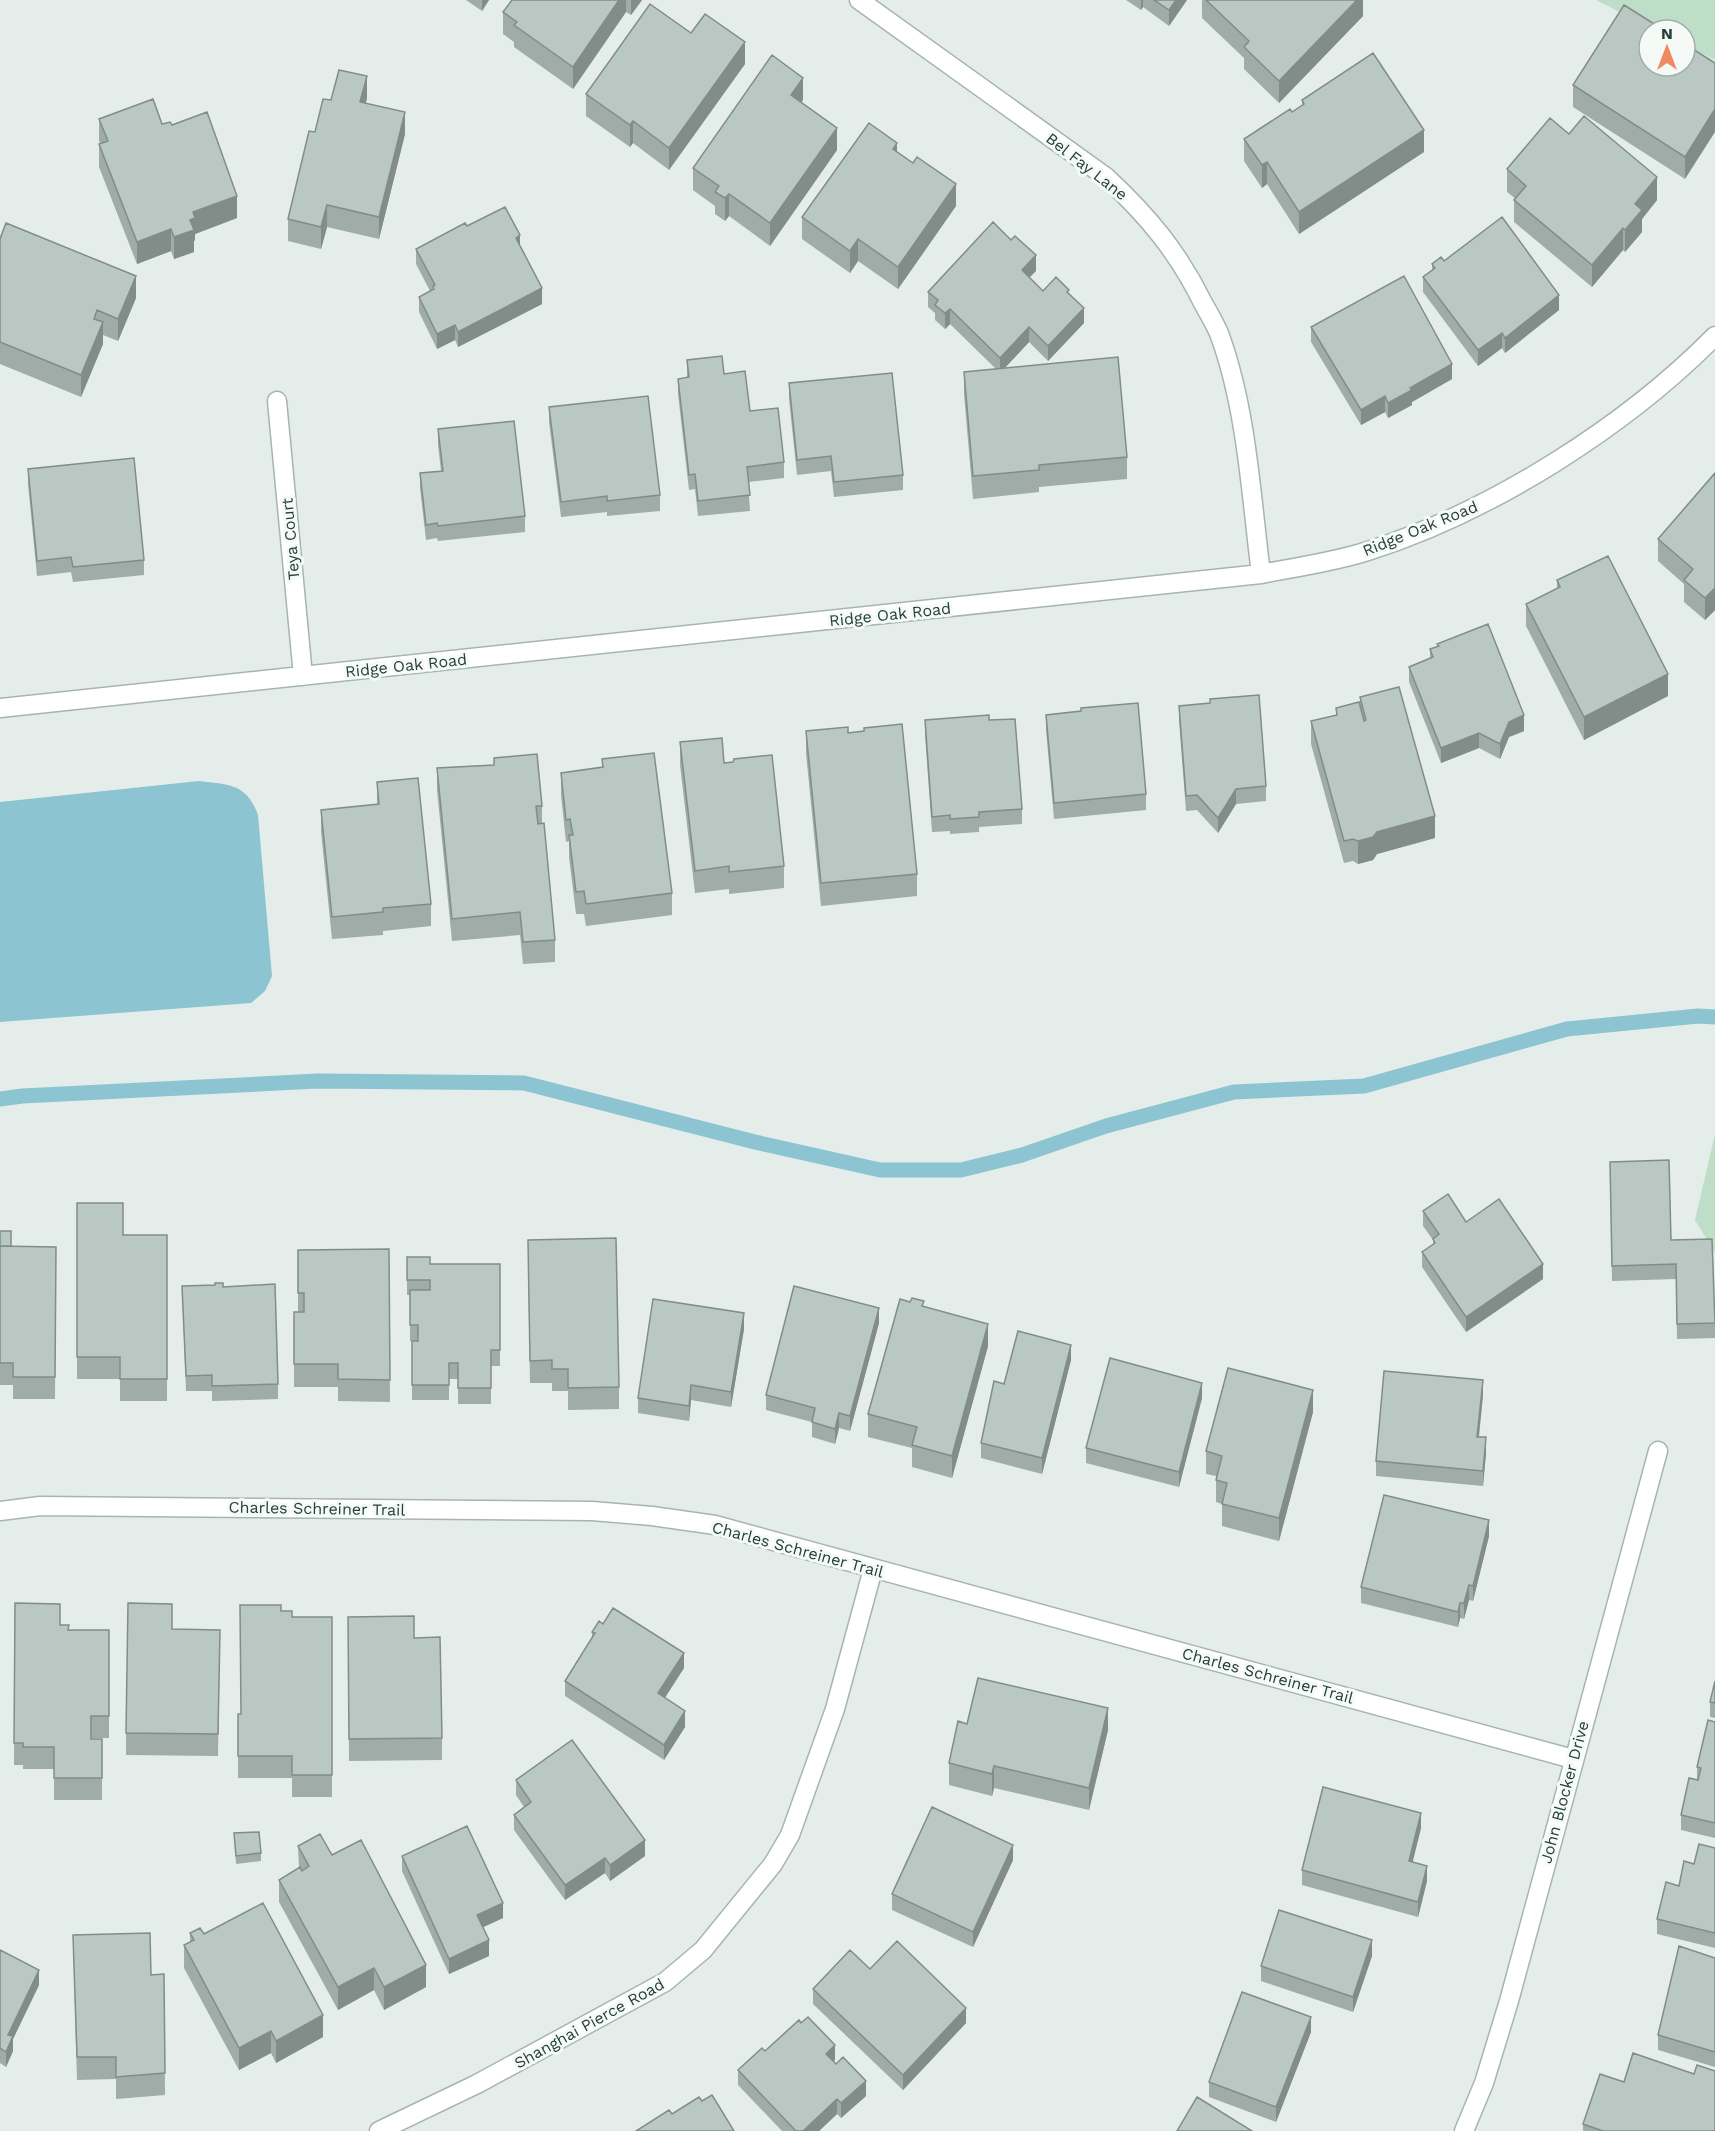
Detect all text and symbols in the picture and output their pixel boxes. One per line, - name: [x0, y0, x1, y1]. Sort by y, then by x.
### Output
- north arrow: [1637, 18, 1697, 78]
- text: N: [1661, 24, 1673, 43]
- street label: Bel Fay Lane: [1042, 129, 1131, 204]
- street label: Teya Court: [277, 497, 304, 581]
- street label: Ridge Oak Road: [1360, 497, 1480, 560]
- street label: Ridge Oak Road: [828, 599, 952, 630]
- street label: Ridge Oak Road: [344, 650, 468, 681]
- street label: Charles Schreiner Trail: [228, 1497, 406, 1520]
- street label: Charles Schreiner Trail: [710, 1517, 886, 1582]
- street label: Charles Schreiner Trail: [1180, 1643, 1356, 1708]
- street label: John Blocker Drive: [1536, 1719, 1593, 1866]
- street label: Shanghai Pierce Road: [511, 1974, 668, 2073]

